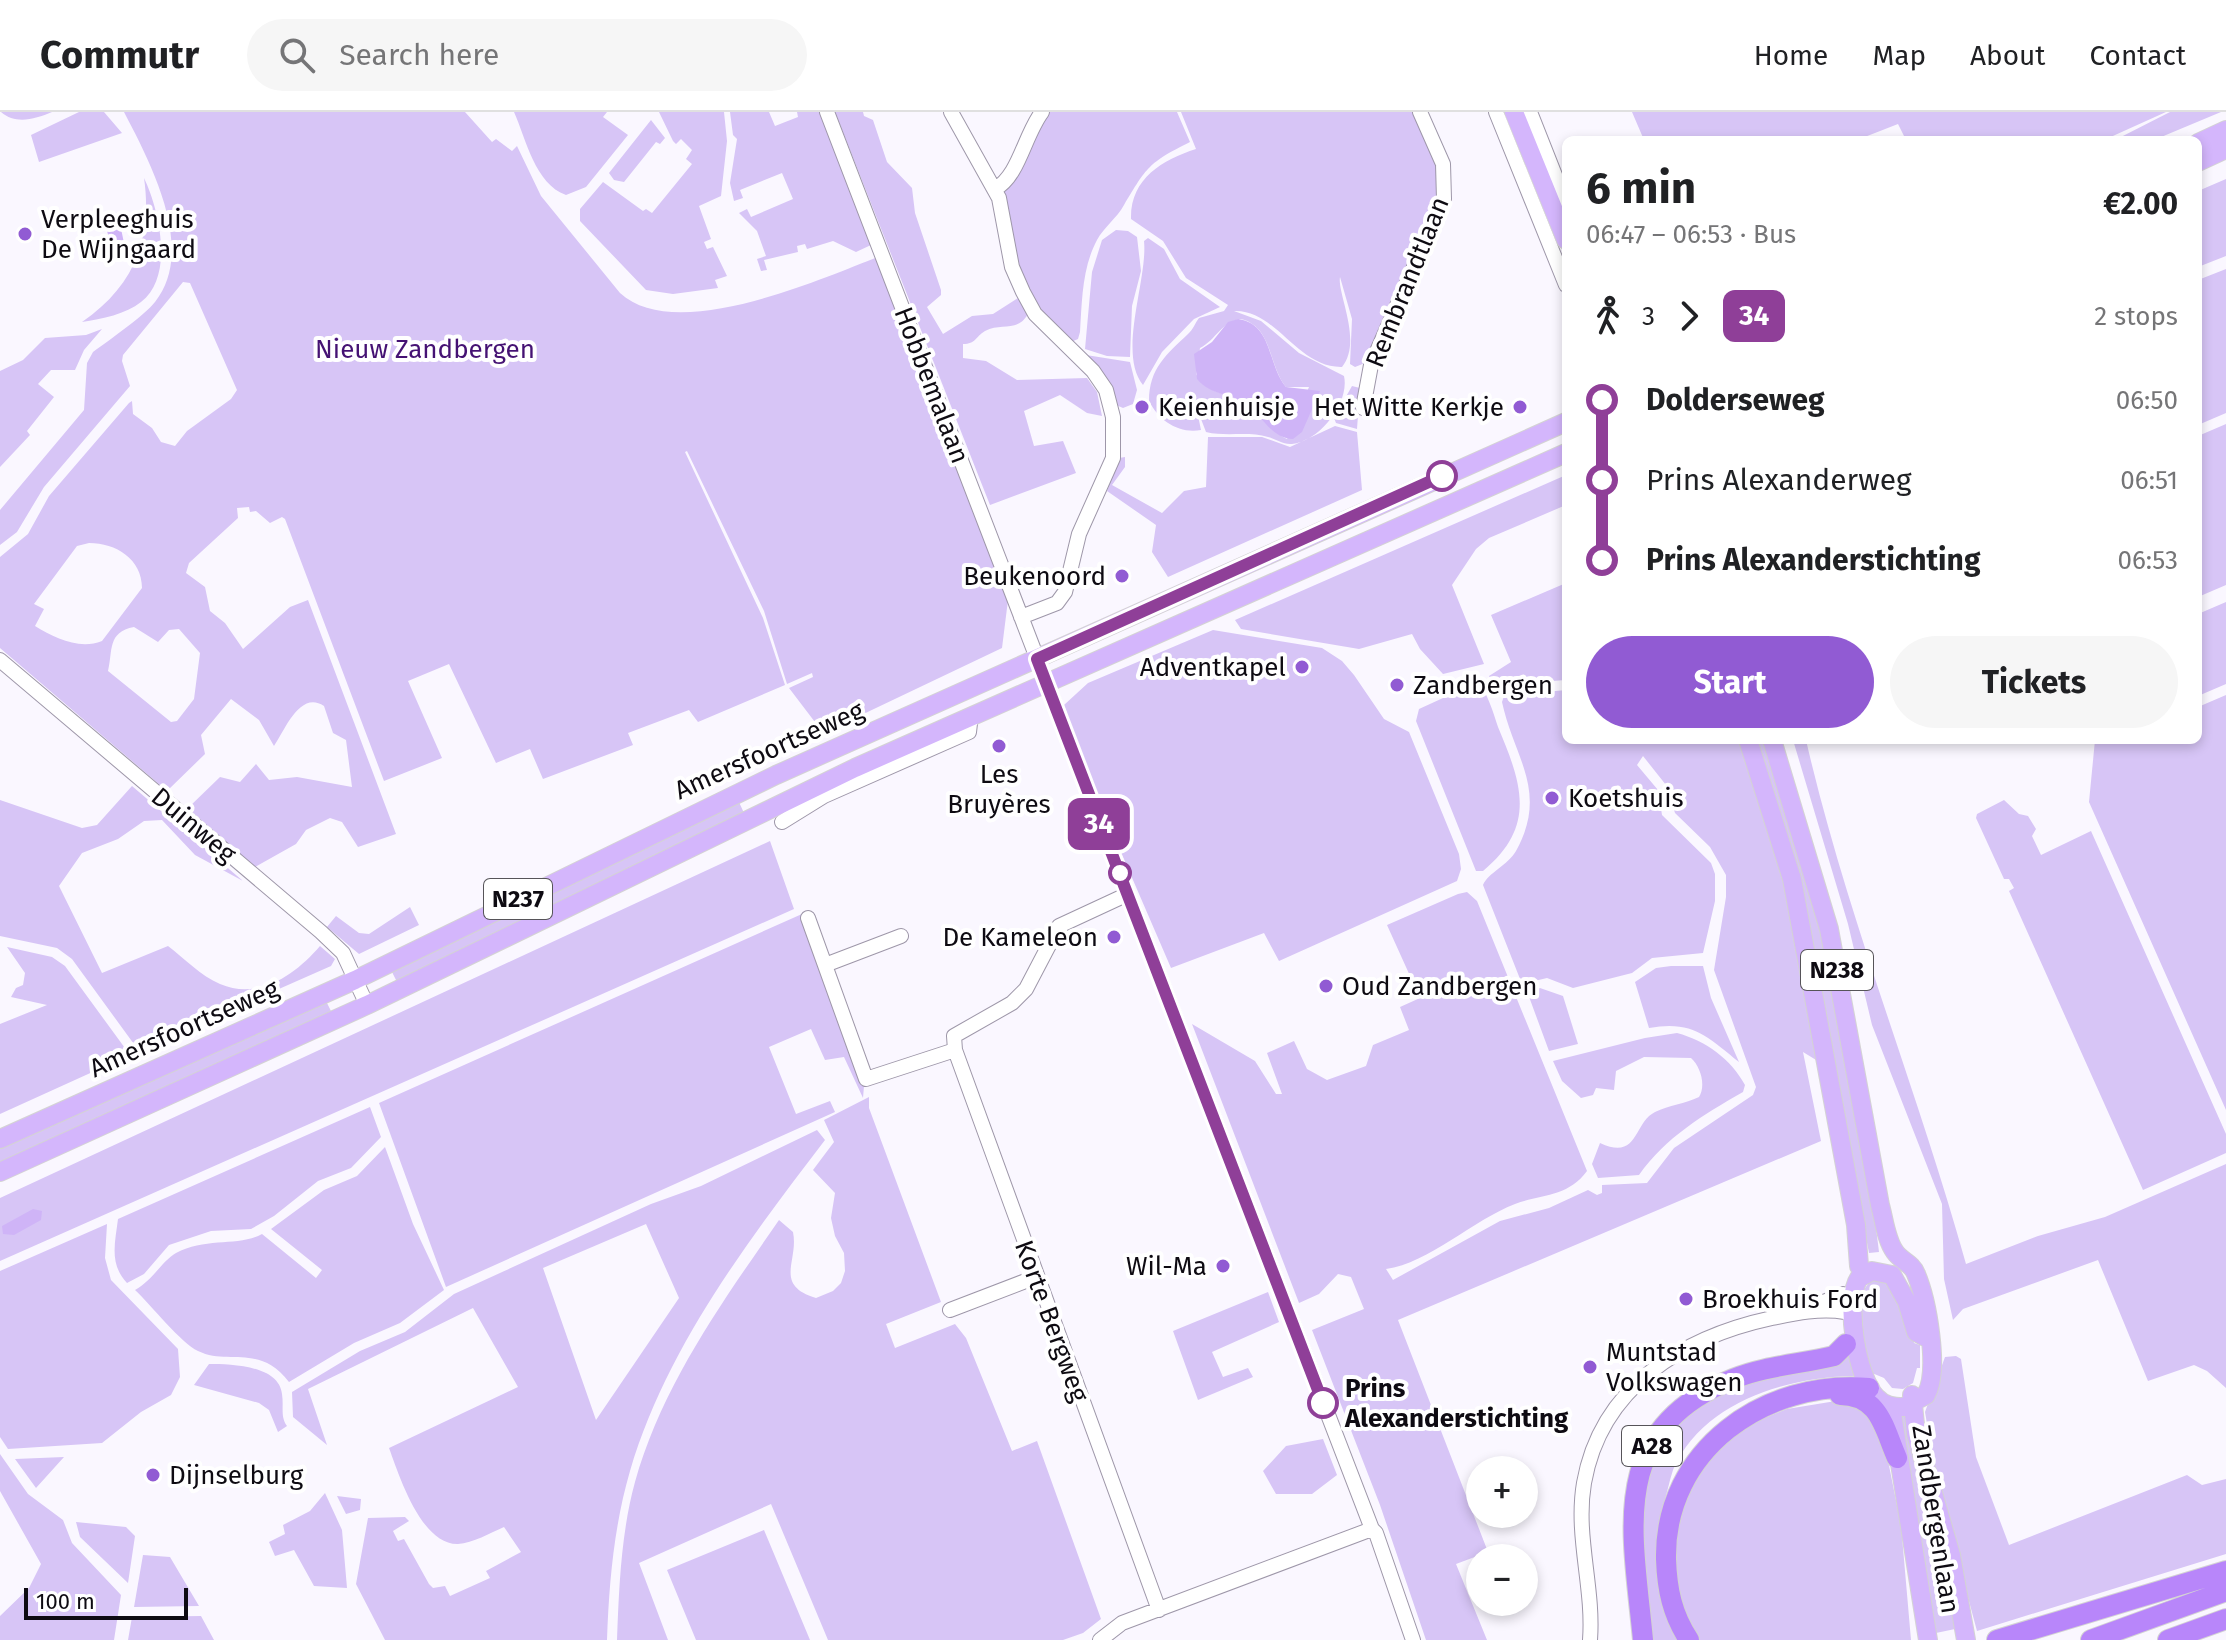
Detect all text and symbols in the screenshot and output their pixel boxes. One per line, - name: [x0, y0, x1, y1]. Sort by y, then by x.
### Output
- search box: [247, 19, 807, 91]
- text: Commutr: [40, 32, 199, 78]
- icon: search: [275, 33, 319, 77]
- text: Search here: [339, 37, 499, 73]
- text: Home: [1754, 39, 1828, 72]
- text: Map: [1872, 39, 1926, 72]
- text: About: [1970, 39, 2045, 72]
- text: Contact: [2089, 39, 2186, 72]
- text: 6 min: [1586, 162, 1696, 215]
- text: €2.00: [2103, 186, 2178, 222]
- street label: Rembrandtlaan: [1359, 192, 1456, 372]
- place label: Verpleeghuis De Wijngaard: [41, 204, 196, 265]
- text: 06:47 – 06:53 · Bus: [1586, 219, 1796, 250]
- marker: Verpleeghuis De Wijngaard: [16, 225, 34, 243]
- icon: walk: [1586, 294, 1630, 338]
- icon: forward: [1667, 294, 1711, 338]
- text: 34: [1739, 299, 1769, 332]
- text: 3: [1642, 301, 1655, 332]
- text: 2 stops: [2094, 301, 2178, 332]
- street label: Hobbemalaan: [888, 303, 976, 468]
- park label: Nieuw Zandbergen: [315, 334, 535, 365]
- text: Dolderseweg: [1646, 382, 1825, 418]
- text: 06:50: [2116, 385, 2178, 416]
- place label: Keienhuisje: [1158, 392, 1295, 423]
- place label: Het Witte Kerkje: [1314, 392, 1504, 423]
- marker: Keienhuisje: [1133, 398, 1151, 416]
- marker: Het Witte Kerkje: [1511, 398, 1529, 416]
- unlabelled marker: [1427, 461, 1457, 491]
- text: Prins Alexanderweg: [1646, 462, 1912, 498]
- text: 06:51: [2120, 465, 2178, 496]
- text: Prins Alexanderstichting: [1646, 542, 1980, 578]
- text: 06:53: [2117, 545, 2178, 576]
- place label: Beukenoord: [963, 561, 1106, 592]
- marker: Beukenoord: [1113, 567, 1131, 585]
- button: Start: [1586, 636, 1874, 728]
- button: Tickets: [1890, 636, 2178, 728]
- place label: Adventkapel: [1140, 652, 1286, 683]
- marker: Adventkapel: [1293, 658, 1311, 676]
- place label: Zandbergen: [1413, 670, 1553, 701]
- marker: Zandbergen: [1388, 676, 1406, 694]
- street label: Amersfoortseweg: [670, 695, 869, 806]
- marker: Les Bruyères: [990, 737, 1008, 755]
- place label: Les Bruyères: [947, 759, 1051, 820]
- street label: Duinweg: [145, 781, 243, 870]
- place label: Koetshuis: [1568, 783, 1684, 814]
- marker: Koetshuis: [1543, 789, 1561, 807]
- line badge: 34: [1063, 798, 1135, 850]
- text: 34: [1084, 807, 1114, 840]
- unlabelled marker: [1109, 862, 1131, 884]
- road number: N237: [484, 879, 552, 919]
- place label: De Kameleon: [942, 922, 1098, 953]
- marker: De Kameleon: [1105, 928, 1123, 946]
- road number: N238: [1801, 950, 1873, 990]
- place label: Oud Zandbergen: [1342, 971, 1537, 1002]
- street label: Amersfoortseweg: [85, 973, 284, 1084]
- marker: Oud Zandbergen: [1317, 977, 1335, 995]
- street label: Korte Bergweg: [1008, 1236, 1095, 1407]
- place label: Wil-Ma: [1126, 1251, 1207, 1282]
- marker: Wil-Ma: [1214, 1257, 1232, 1275]
- place label: Broekhuis Ford: [1702, 1284, 1878, 1315]
- marker: Broekhuis Ford: [1677, 1290, 1695, 1308]
- place label: Muntstad Volkswagen: [1606, 1337, 1742, 1398]
- marker: Muntstad Volkswagen: [1581, 1358, 1599, 1376]
- place label: Prins Alexanderstichting: [1344, 1373, 1569, 1434]
- marker: Prins Alexanderstichting: [1308, 1388, 1338, 1418]
- street label: Zandbergenlaan: [1905, 1422, 1966, 1616]
- road number: A28: [1622, 1426, 1682, 1466]
- map controls: [1466, 1456, 1538, 1616]
- button: +: [1466, 1456, 1538, 1528]
- place label: Dijnselburg: [169, 1460, 304, 1491]
- marker: Dijnselburg: [144, 1466, 162, 1484]
- button: −: [1466, 1544, 1538, 1616]
- scale bar: [24, 1584, 188, 1620]
- text: 100 m: [36, 1588, 95, 1615]

